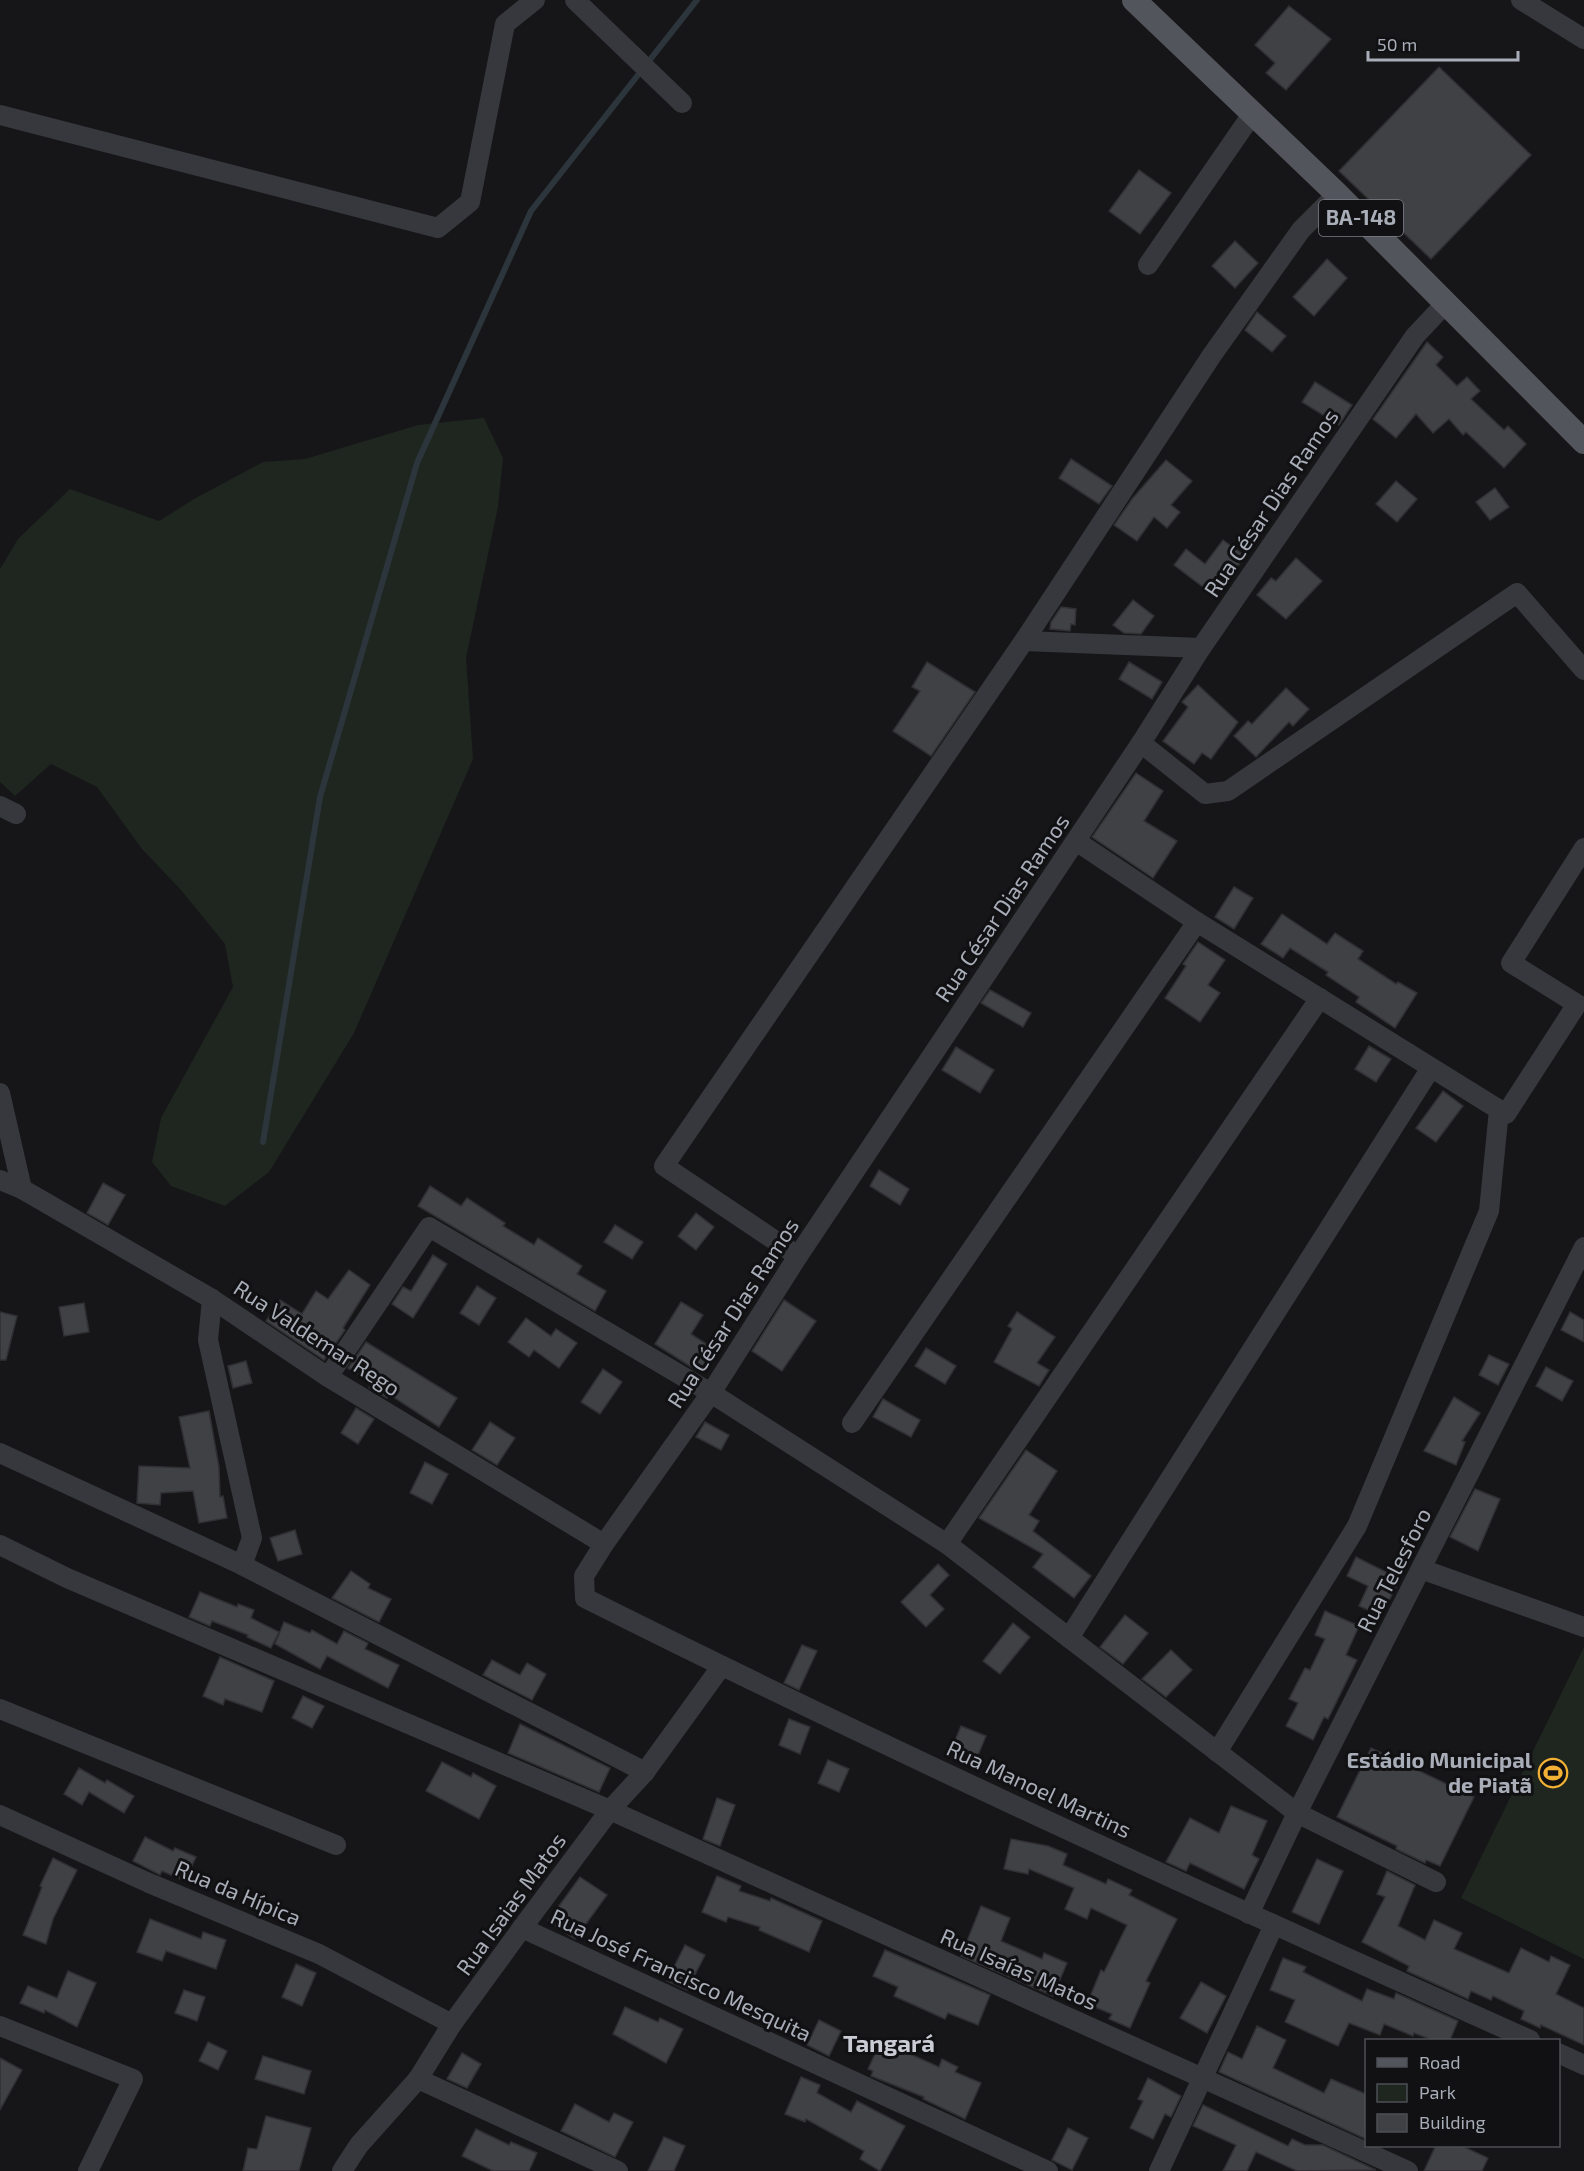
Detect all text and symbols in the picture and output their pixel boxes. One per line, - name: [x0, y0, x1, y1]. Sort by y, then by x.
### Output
- scale bar: [1368, 24, 1518, 62]
- text: 50 m: [1377, 33, 1417, 55]
- road number: BA-148: [1319, 200, 1403, 236]
- street label: Rua César Dias Ramos: [1198, 404, 1343, 601]
- street label: Rua César Dias Ramos: [929, 809, 1074, 1006]
- street label: Rua César Dias Ramos: [661, 1213, 803, 1412]
- street label: Rua Valdemar Rego: [230, 1274, 406, 1401]
- street label: Rua Telesforo: [1351, 1503, 1436, 1636]
- street label: Rua Manoel Martins: [943, 1734, 1136, 1842]
- place label: Estádio Municipal de Piatã: [1346, 1746, 1533, 1797]
- sports icon: Estádio Municipal de Piatã: [1537, 1757, 1569, 1789]
- street label: Rua Isaias Matos: [450, 1827, 570, 1979]
- street label: Rua da Hípica: [172, 1854, 305, 1930]
- street label: Rua José Francisco Mesquita: [547, 1902, 816, 2046]
- street label: Rua Isaías Matos: [937, 1922, 1102, 2014]
- district label: Tangará: [843, 2028, 935, 2057]
- legend: [1365, 2039, 1560, 2147]
- text: Road: [1419, 2051, 1460, 2073]
- text: Park: [1419, 2081, 1456, 2103]
- text: Building: [1419, 2111, 1486, 2133]

